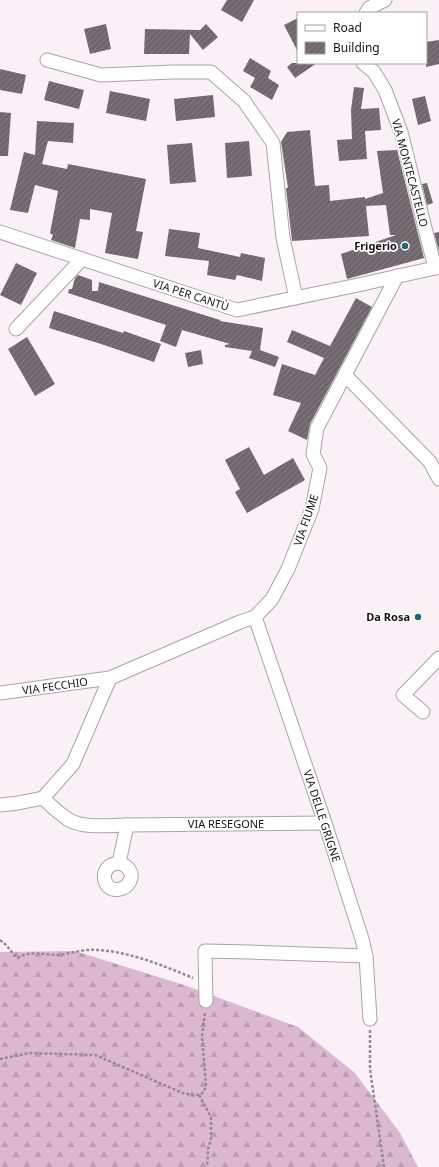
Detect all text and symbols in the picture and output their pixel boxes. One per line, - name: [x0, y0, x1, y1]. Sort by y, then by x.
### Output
- legend: [297, 12, 427, 64]
- text: Road: [333, 19, 362, 36]
- text: Building: [333, 39, 380, 56]
- street label: VIA MONTECASTELLO: [389, 117, 432, 229]
- place label: Frigerio: [354, 238, 397, 253]
- marker: Frigerio: [400, 241, 410, 251]
- street label: VIA PER CANTÙ: [151, 275, 231, 314]
- street label: VIA FIUME: [290, 492, 321, 548]
- place label: Da Rosa: [366, 609, 410, 624]
- marker: Da Rosa: [413, 612, 423, 622]
- street label: VIA FECCHIO: [21, 673, 89, 698]
- street label: VIA DELLE GRIGNE: [301, 768, 344, 864]
- street label: VIA RESEGONE: [188, 816, 264, 831]

